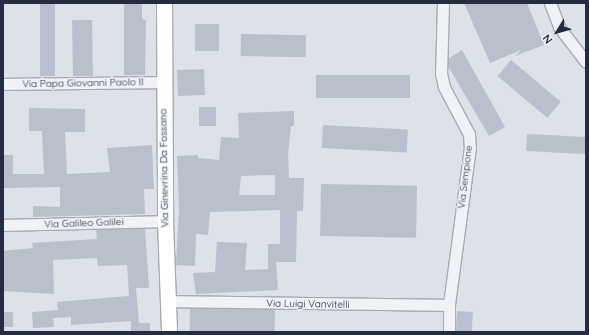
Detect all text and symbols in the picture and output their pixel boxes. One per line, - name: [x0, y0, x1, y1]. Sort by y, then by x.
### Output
- north arrow: [537, 12, 577, 52]
- text: N: [539, 32, 555, 47]
- street label: Via Papa Giovanni Paolo II: [22, 76, 144, 90]
- street label: Via Ginevrina Da Fossano: [157, 109, 171, 227]
- street label: Via Sempione: [455, 145, 475, 209]
- street label: Via Galileo Galilei: [44, 216, 124, 230]
- street label: Via Luigi Vanvitelli: [266, 297, 350, 311]

